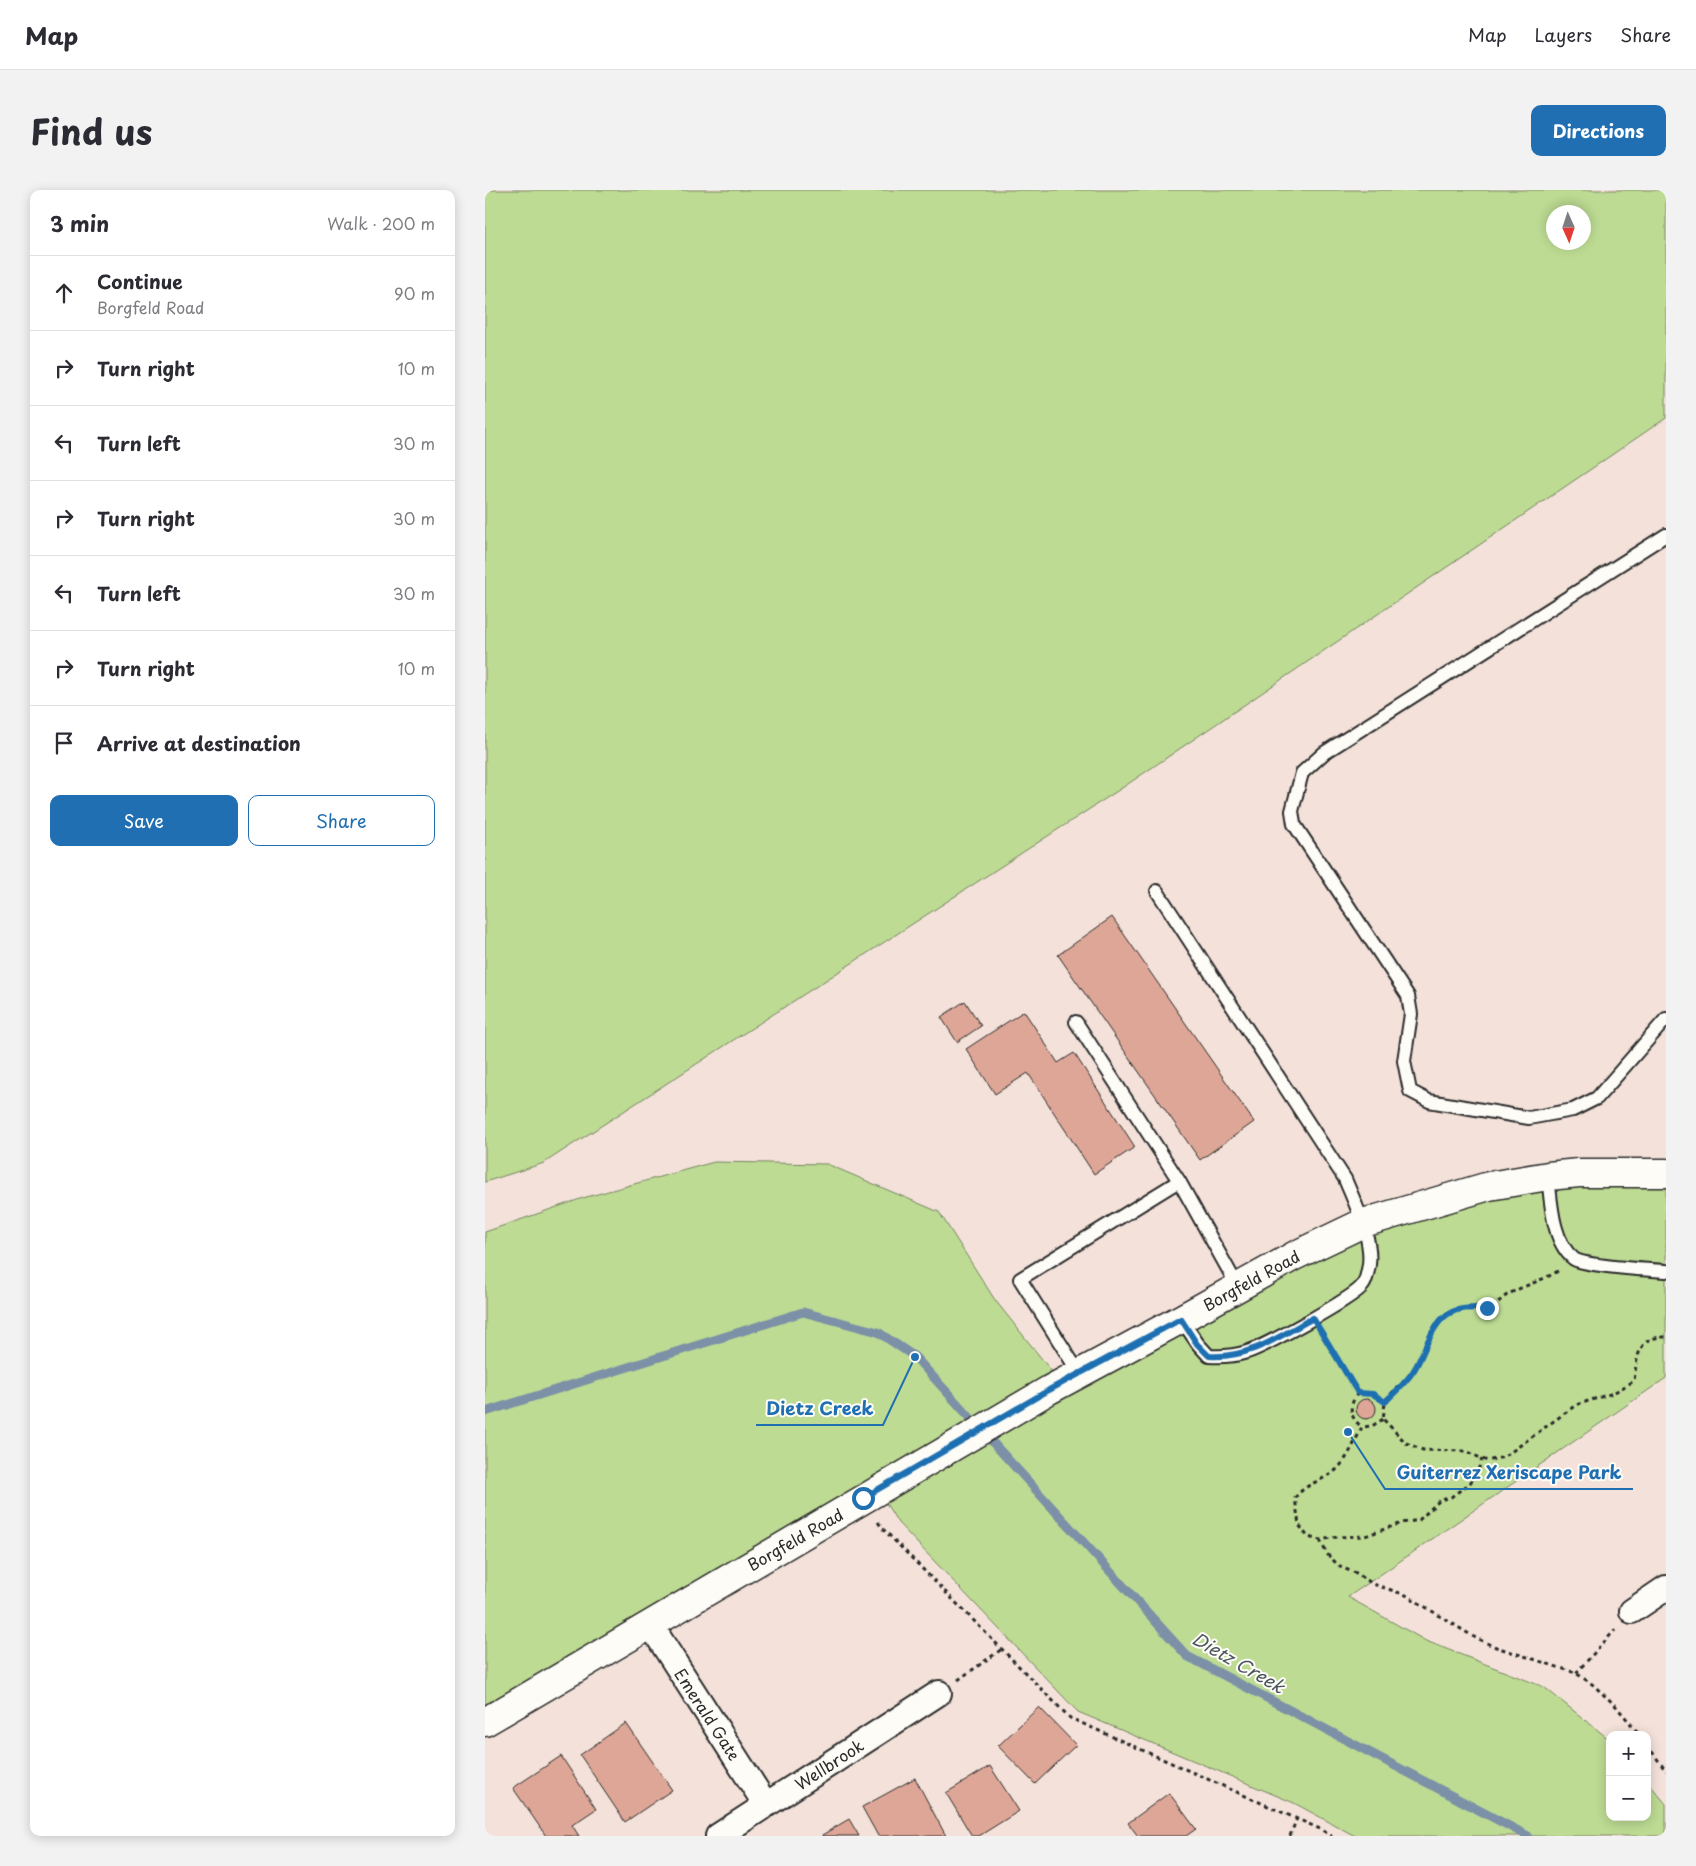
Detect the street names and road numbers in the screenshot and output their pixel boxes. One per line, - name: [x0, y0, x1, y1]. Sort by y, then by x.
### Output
- street label: Borgfeld Road: [1198, 1244, 1304, 1316]
- street label: Borgfeld Road: [743, 1502, 847, 1576]
- street label: Emerald Gate: [669, 1663, 747, 1765]
- street label: Wellbrook: [790, 1733, 868, 1795]

